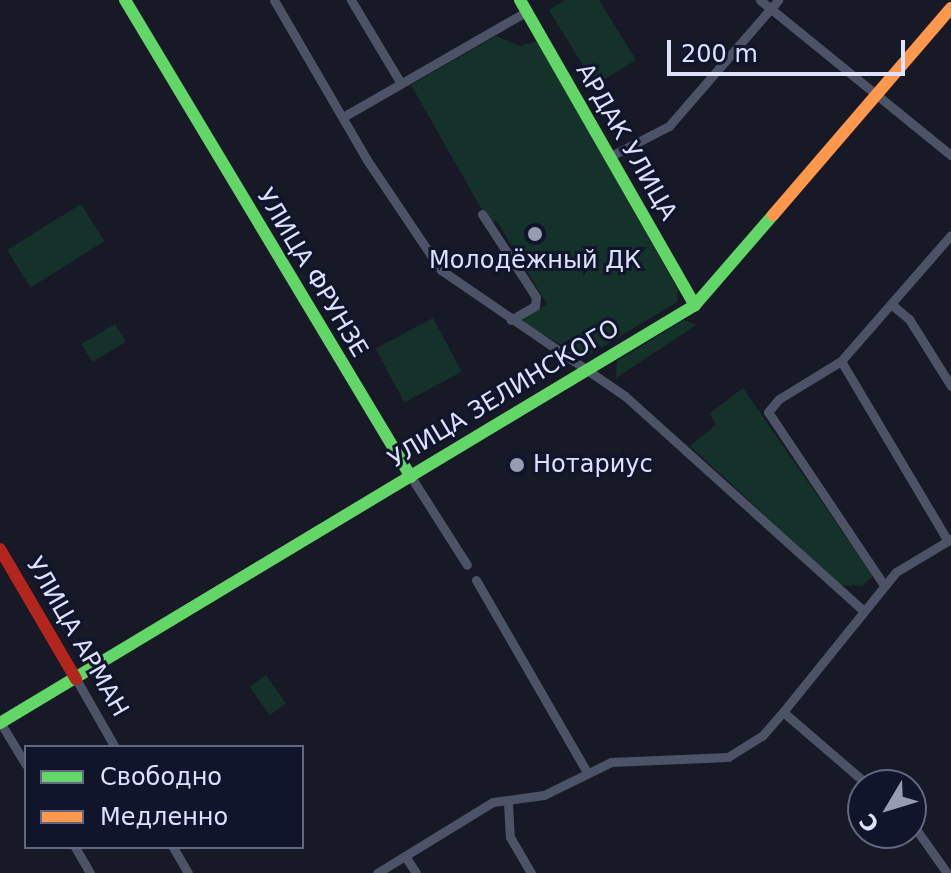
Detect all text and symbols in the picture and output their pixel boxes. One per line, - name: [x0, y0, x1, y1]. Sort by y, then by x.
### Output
- scale bar: [671, 24, 909, 74]
- text: 200 m: [681, 40, 758, 68]
- street label: АРДАК УЛИЦА: [569, 58, 683, 226]
- street label: УЛИЦА ФРУНЗЕ: [250, 183, 374, 363]
- marker: Молодёжный ДК: [526, 225, 544, 243]
- place label: Молодёжный ДК: [429, 247, 641, 275]
- street label: УЛИЦА ЗЕЛИНСКОГО: [383, 314, 625, 474]
- place label: Нотариус: [533, 451, 653, 479]
- marker: Нотариус: [508, 456, 526, 474]
- street label: УЛИЦА АРМАН: [20, 552, 134, 722]
- legend: [24, 745, 304, 849]
- text: Свободно: [100, 763, 222, 791]
- north arrow: [847, 769, 927, 849]
- text: Медленно: [100, 803, 228, 831]
- text: С: [854, 809, 884, 837]

